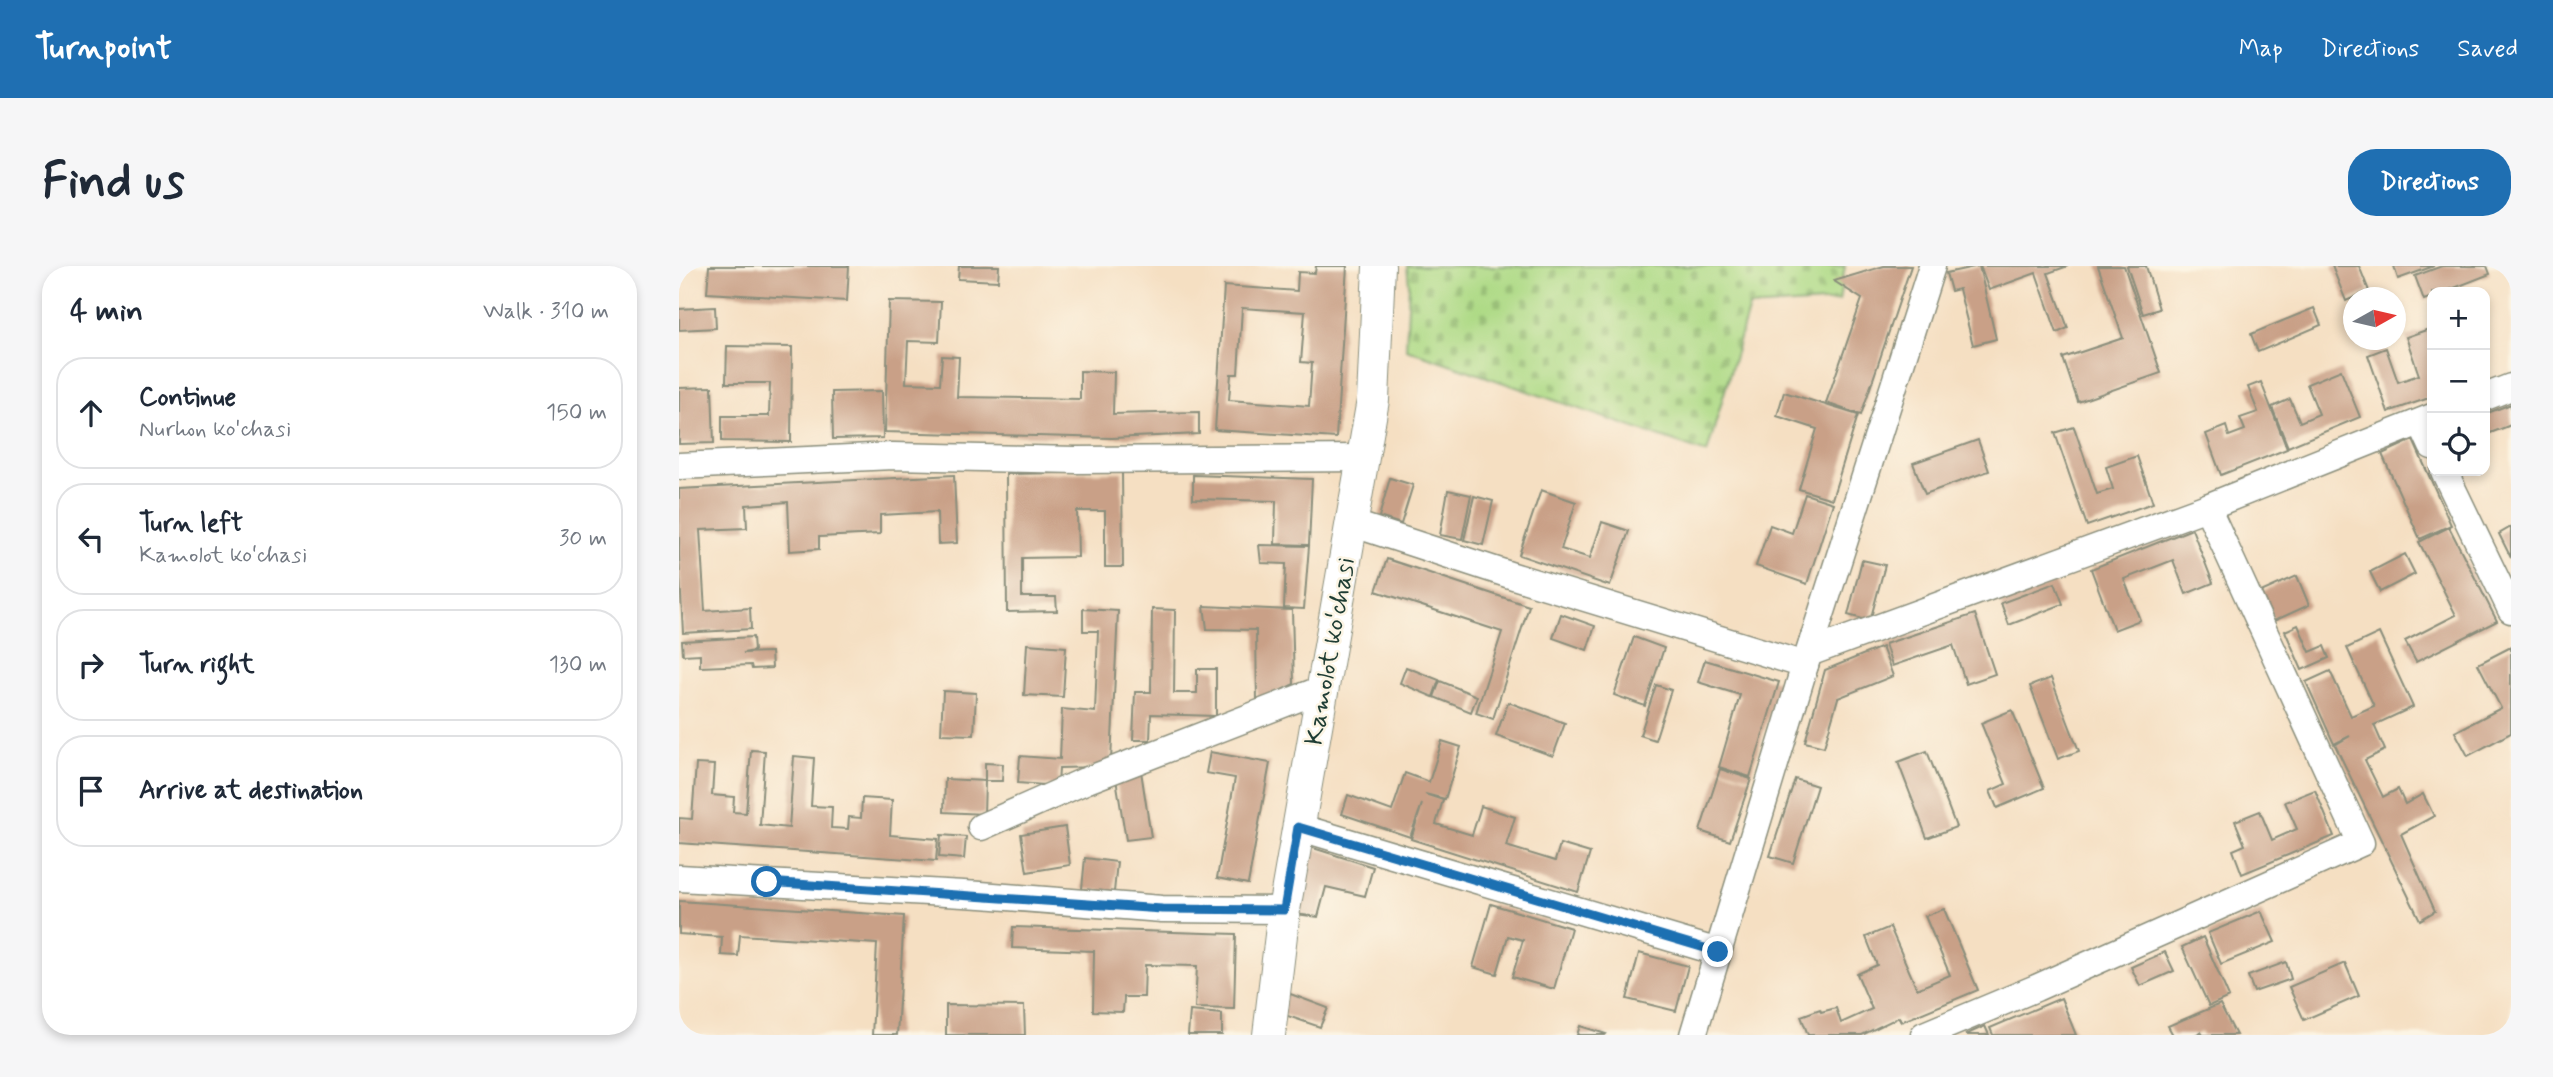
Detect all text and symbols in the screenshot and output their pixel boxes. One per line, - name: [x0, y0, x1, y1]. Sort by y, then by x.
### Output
- text: Turnpoint: [35, 27, 172, 71]
- text: Map: [2239, 34, 2283, 65]
- text: Directions: [2321, 34, 2419, 65]
- text: Saved: [2457, 34, 2518, 65]
- button: Directions: [2348, 149, 2511, 216]
- text: Find us: [42, 150, 185, 215]
- north arrow: [2343, 287, 2406, 350]
- map controls: [2427, 287, 2490, 476]
- button: +: [2427, 287, 2490, 350]
- text: 4 min: [70, 292, 143, 331]
- text: Walk · 310 m: [483, 297, 609, 327]
- button: −: [2427, 350, 2490, 413]
- text: Continue: [139, 381, 236, 415]
- icon: ahead: [72, 394, 110, 432]
- text: 150 m: [546, 398, 607, 428]
- button: locate: [2427, 413, 2490, 476]
- text: Nurhon ko'chasi: [139, 415, 291, 445]
- text: Turn left: [139, 507, 243, 541]
- icon: left: [72, 520, 110, 558]
- text: 30 m: [559, 524, 607, 554]
- text: Kamolot koʻchasi: [139, 541, 307, 571]
- street label: Kamolot koʻchasi: [1298, 555, 1364, 748]
- icon: right: [72, 646, 110, 684]
- text: Turn right: [139, 648, 255, 682]
- text: 130 m: [549, 650, 607, 680]
- icon: arrive: [72, 772, 110, 810]
- text: Arrive at destination: [139, 774, 363, 808]
- route start: [751, 866, 782, 897]
- route end: [1702, 936, 1733, 967]

